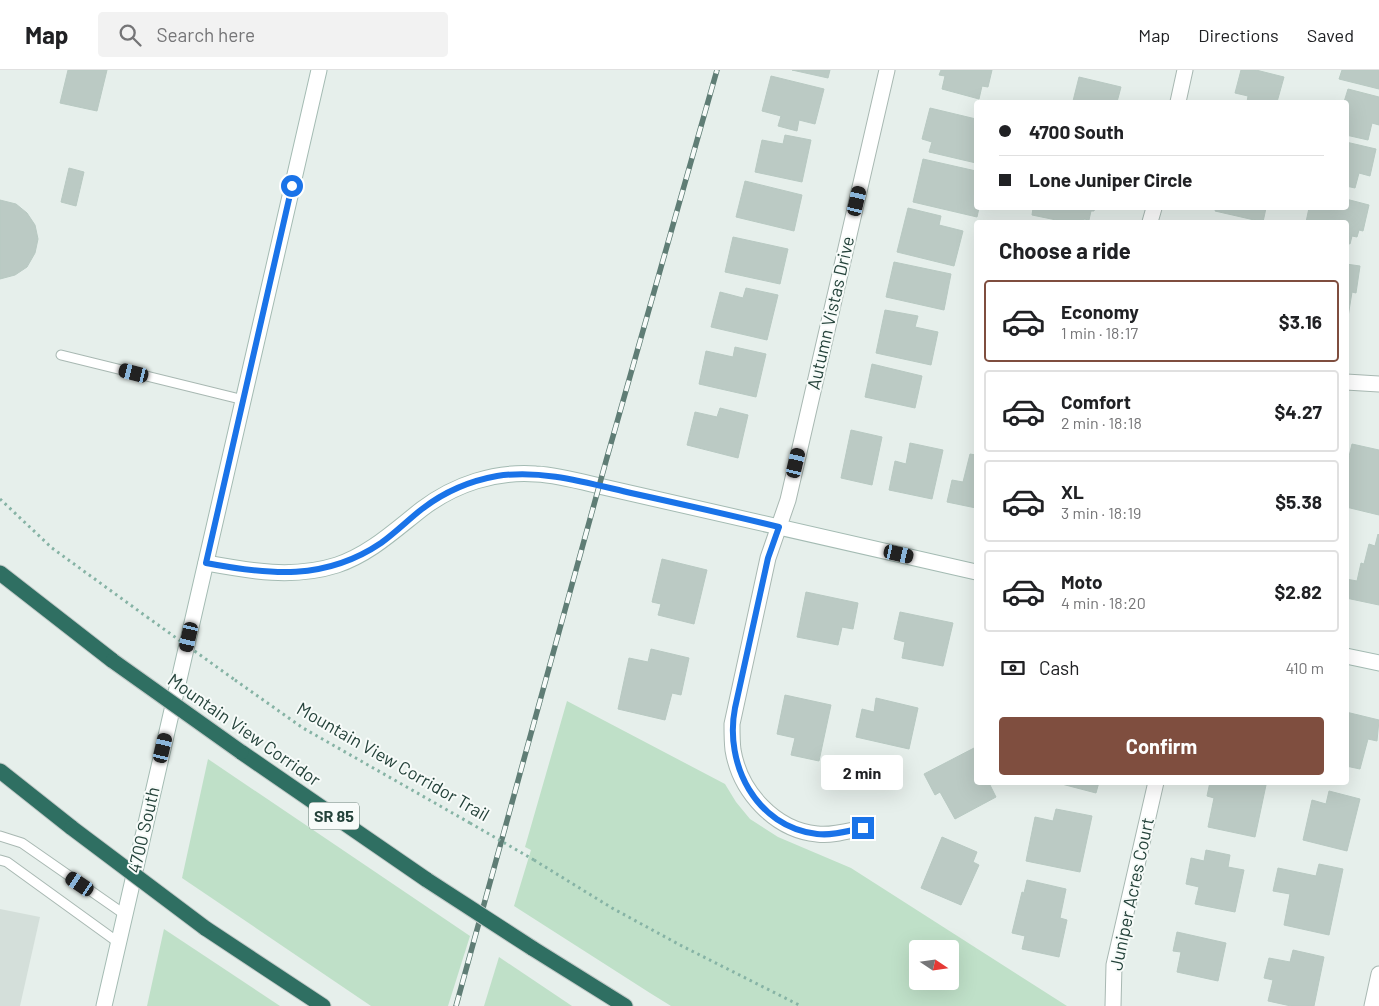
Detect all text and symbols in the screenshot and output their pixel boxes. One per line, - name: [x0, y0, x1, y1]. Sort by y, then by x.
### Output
- search box: [98, 12, 448, 57]
- text: Map: [25, 20, 68, 49]
- icon: search: [116, 21, 144, 49]
- text: Search here: [156, 23, 255, 46]
- text: Map: [1138, 24, 1170, 46]
- text: Directions: [1198, 24, 1279, 46]
- text: Saved: [1307, 24, 1354, 46]
- text: 4700 South: [1029, 120, 1124, 143]
- text: Lone Juniper Circle: [1029, 168, 1192, 191]
- route start: [281, 175, 303, 197]
- car: [846, 185, 867, 217]
- street label: Autumn Vistas Drive: [802, 234, 858, 392]
- text: Choose a ride: [999, 237, 1131, 263]
- icon: car: [1001, 299, 1046, 344]
- text: Economy: [1061, 300, 1139, 323]
- text: $3.16: [1279, 310, 1322, 333]
- text: 1 min · 18:17: [1061, 323, 1138, 342]
- car: [117, 362, 150, 384]
- icon: car: [1001, 389, 1046, 434]
- text: Comfort: [1061, 390, 1131, 413]
- text: $4.27: [1274, 400, 1322, 423]
- text: 2 min · 18:18: [1061, 413, 1142, 432]
- car: [785, 447, 806, 479]
- icon: car: [1001, 479, 1046, 524]
- text: XL: [1061, 480, 1084, 503]
- text: $5.38: [1275, 490, 1322, 513]
- text: 3 min · 18:19: [1061, 503, 1141, 522]
- car: [882, 543, 915, 565]
- icon: car: [1001, 569, 1046, 614]
- text: Moto: [1061, 570, 1103, 593]
- text: $2.82: [1274, 580, 1322, 603]
- text: 4 min · 18:20: [1061, 593, 1146, 612]
- car: [178, 621, 199, 653]
- icon: cash: [999, 654, 1027, 682]
- text: Cash: [1039, 656, 1080, 679]
- text: 410 m: [1286, 658, 1324, 677]
- street label: Mountain View Corridor: [164, 668, 326, 790]
- street label: Mountain View Corridor Trail: [293, 697, 494, 825]
- button: Confirm: [999, 717, 1324, 775]
- car: [152, 732, 173, 764]
- callout: 2 min: [822, 756, 904, 790]
- text: 2 min: [843, 763, 881, 782]
- street label: 4700 South: [122, 784, 164, 875]
- road number: SR 85: [309, 802, 359, 829]
- street label: Juniper Acres Court: [1104, 815, 1158, 972]
- route end: [852, 817, 874, 839]
- car: [63, 869, 96, 899]
- north arrow: [909, 940, 959, 990]
- map controls: [909, 940, 959, 990]

